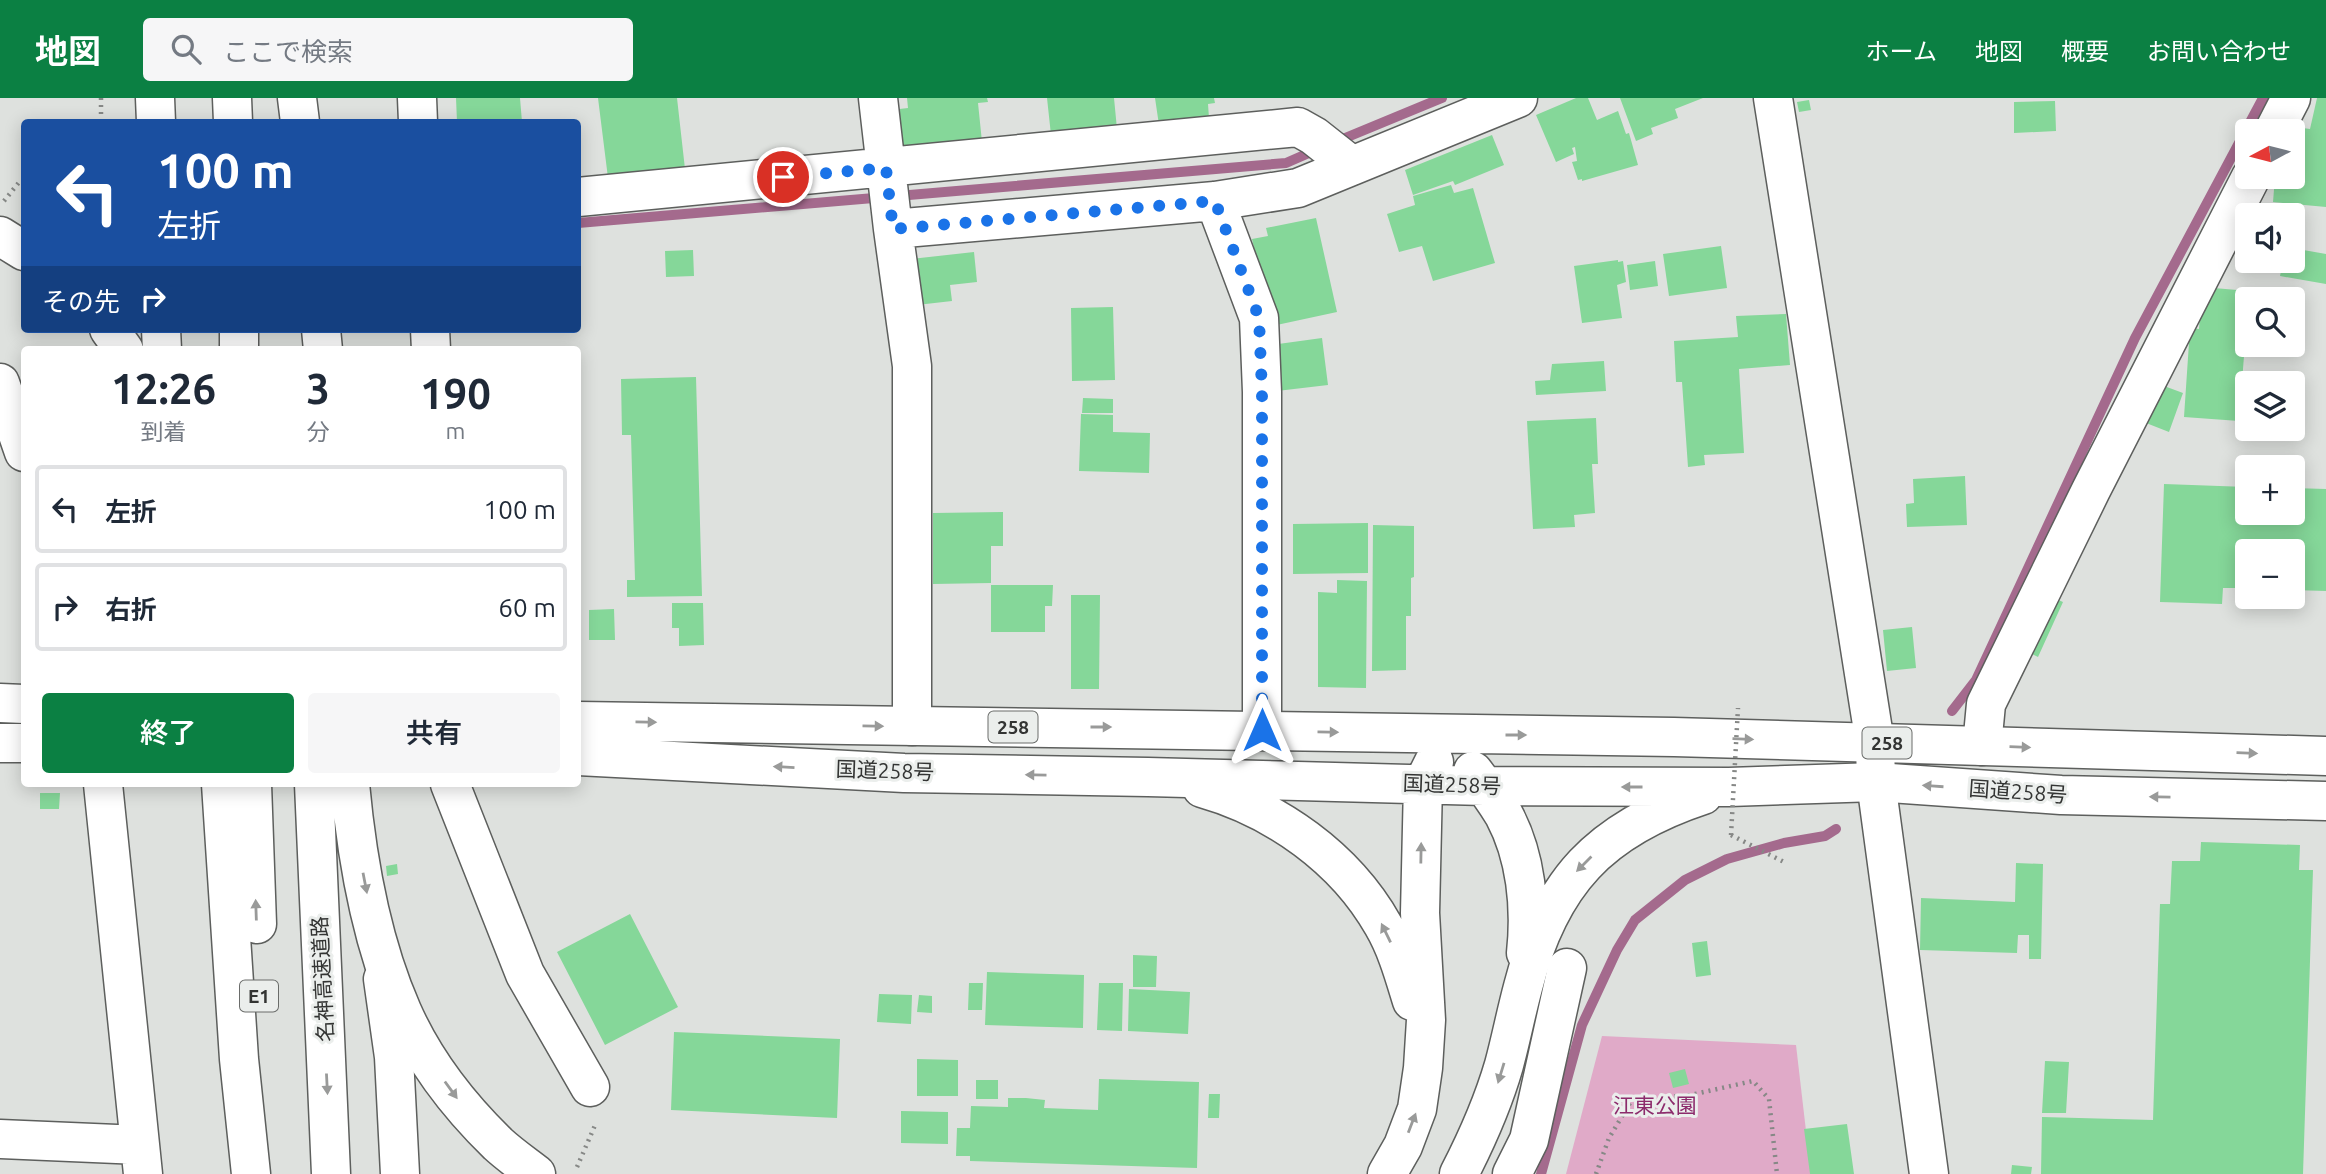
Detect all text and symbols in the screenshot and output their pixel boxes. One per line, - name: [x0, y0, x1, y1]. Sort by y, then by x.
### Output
- search box: [143, 18, 633, 81]
- icon: search: [167, 30, 205, 68]
- text: 地図: [35, 32, 101, 69]
- text: ここで検索: [223, 37, 353, 66]
- text: ホーム: [1866, 38, 1937, 65]
- text: 地図: [1975, 38, 2023, 65]
- text: 概要: [2061, 38, 2109, 65]
- text: お問い合わせ: [2147, 38, 2291, 65]
- north arrow: [2235, 119, 2305, 189]
- map controls: [2235, 119, 2305, 609]
- text: 100 m: [157, 142, 294, 197]
- icon: left: [42, 147, 133, 238]
- pin: [753, 147, 813, 207]
- icon: arrive: [764, 158, 802, 196]
- button: sound: [2235, 203, 2305, 273]
- text: 左折: [157, 207, 221, 243]
- icon: right: [134, 280, 172, 318]
- text: その先: [42, 287, 120, 316]
- button: search: [2235, 287, 2305, 357]
- text: 12:26: [111, 365, 216, 412]
- text: 3: [306, 365, 330, 412]
- text: 190: [420, 370, 491, 417]
- button: layers: [2235, 371, 2305, 441]
- text: m: [446, 418, 465, 443]
- text: 到着: [141, 419, 187, 444]
- text: 分: [307, 419, 330, 444]
- button: +: [2235, 455, 2305, 525]
- icon: left: [46, 490, 84, 528]
- text: 100 m: [484, 495, 556, 524]
- text: 左折: [105, 497, 157, 526]
- button: −: [2235, 539, 2305, 609]
- icon: right: [46, 588, 84, 626]
- text: 60 m: [498, 593, 556, 622]
- text: 右折: [105, 595, 157, 624]
- button: 終了: [42, 693, 294, 773]
- button: 共有: [308, 693, 560, 773]
- position arrow: [1225, 693, 1299, 767]
- road number: 258: [988, 712, 1038, 742]
- one-way arrow: [635, 716, 657, 728]
- one-way arrow: [862, 720, 884, 731]
- one-way arrow: [1090, 721, 1112, 733]
- one-way arrow: [1317, 726, 1339, 737]
- road number: 258: [1862, 728, 1912, 758]
- one-way arrow: [1505, 729, 1527, 741]
- one-way arrow: [1733, 733, 1755, 744]
- one-way arrow: [2009, 741, 2031, 753]
- one-way arrow: [2236, 748, 2258, 759]
- street label: 国道258号: [835, 756, 935, 784]
- one-way arrow: [773, 761, 795, 772]
- one-way arrow: [1025, 769, 1047, 781]
- street label: 国道258号: [1402, 770, 1502, 798]
- street label: 国道258号: [1968, 776, 2068, 806]
- one-way arrow: [1921, 780, 1943, 791]
- one-way arrow: [1621, 781, 1643, 793]
- one-way arrow: [2149, 792, 2171, 803]
- one-way arrow: [1416, 842, 1427, 864]
- one-way arrow: [1576, 856, 1593, 873]
- one-way arrow: [360, 872, 371, 894]
- one-way arrow: [251, 899, 262, 921]
- street label: 名神高速道路: [307, 916, 337, 1043]
- one-way arrow: [1381, 922, 1393, 942]
- road number: E1: [240, 980, 278, 1012]
- one-way arrow: [1496, 1062, 1506, 1083]
- one-way arrow: [322, 1073, 333, 1095]
- one-way arrow: [444, 1081, 458, 1099]
- park label: 江東公園: [1613, 1093, 1697, 1117]
- one-way arrow: [1406, 1113, 1417, 1134]

